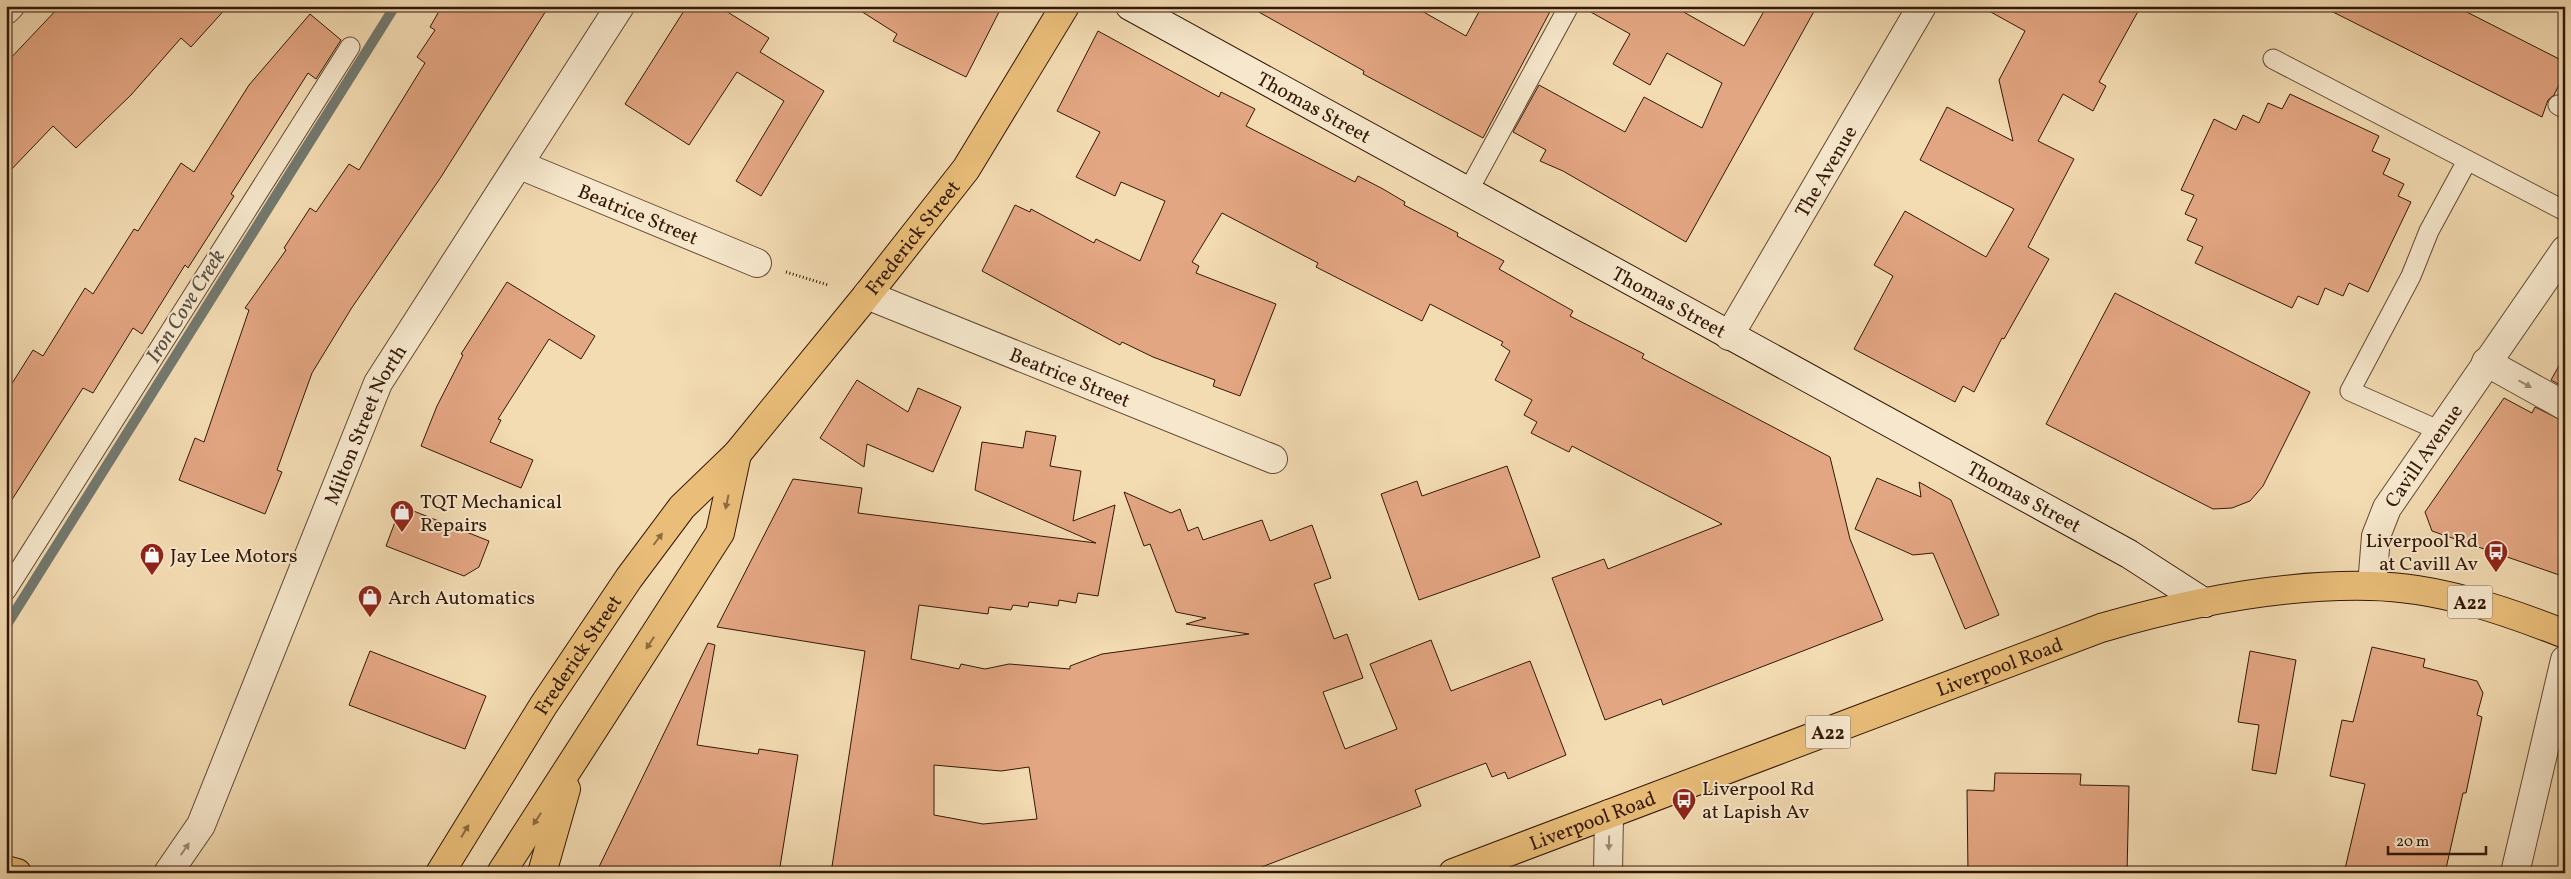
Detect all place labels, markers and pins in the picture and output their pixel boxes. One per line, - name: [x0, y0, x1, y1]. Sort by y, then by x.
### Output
- place label: TQT Mechanical Repairs: [420, 489, 562, 540]
- shop icon: TQT Mechanical Repairs: [389, 499, 415, 533]
- place label: Liverpool Rd at Cavill Av: [2365, 528, 2478, 579]
- bus stop icon: Liverpool Rd at Cavill Av: [2483, 539, 2509, 573]
- shop icon: Jay Lee Motors: [139, 542, 165, 576]
- place label: Jay Lee Motors: [170, 543, 298, 571]
- shop icon: Arch Automatics: [357, 584, 383, 618]
- place label: Arch Automatics: [388, 585, 535, 613]
- place label: Liverpool Rd at Lapish Av: [1702, 776, 1815, 827]
- bus stop icon: Liverpool Rd at Lapish Av: [1671, 787, 1697, 821]

